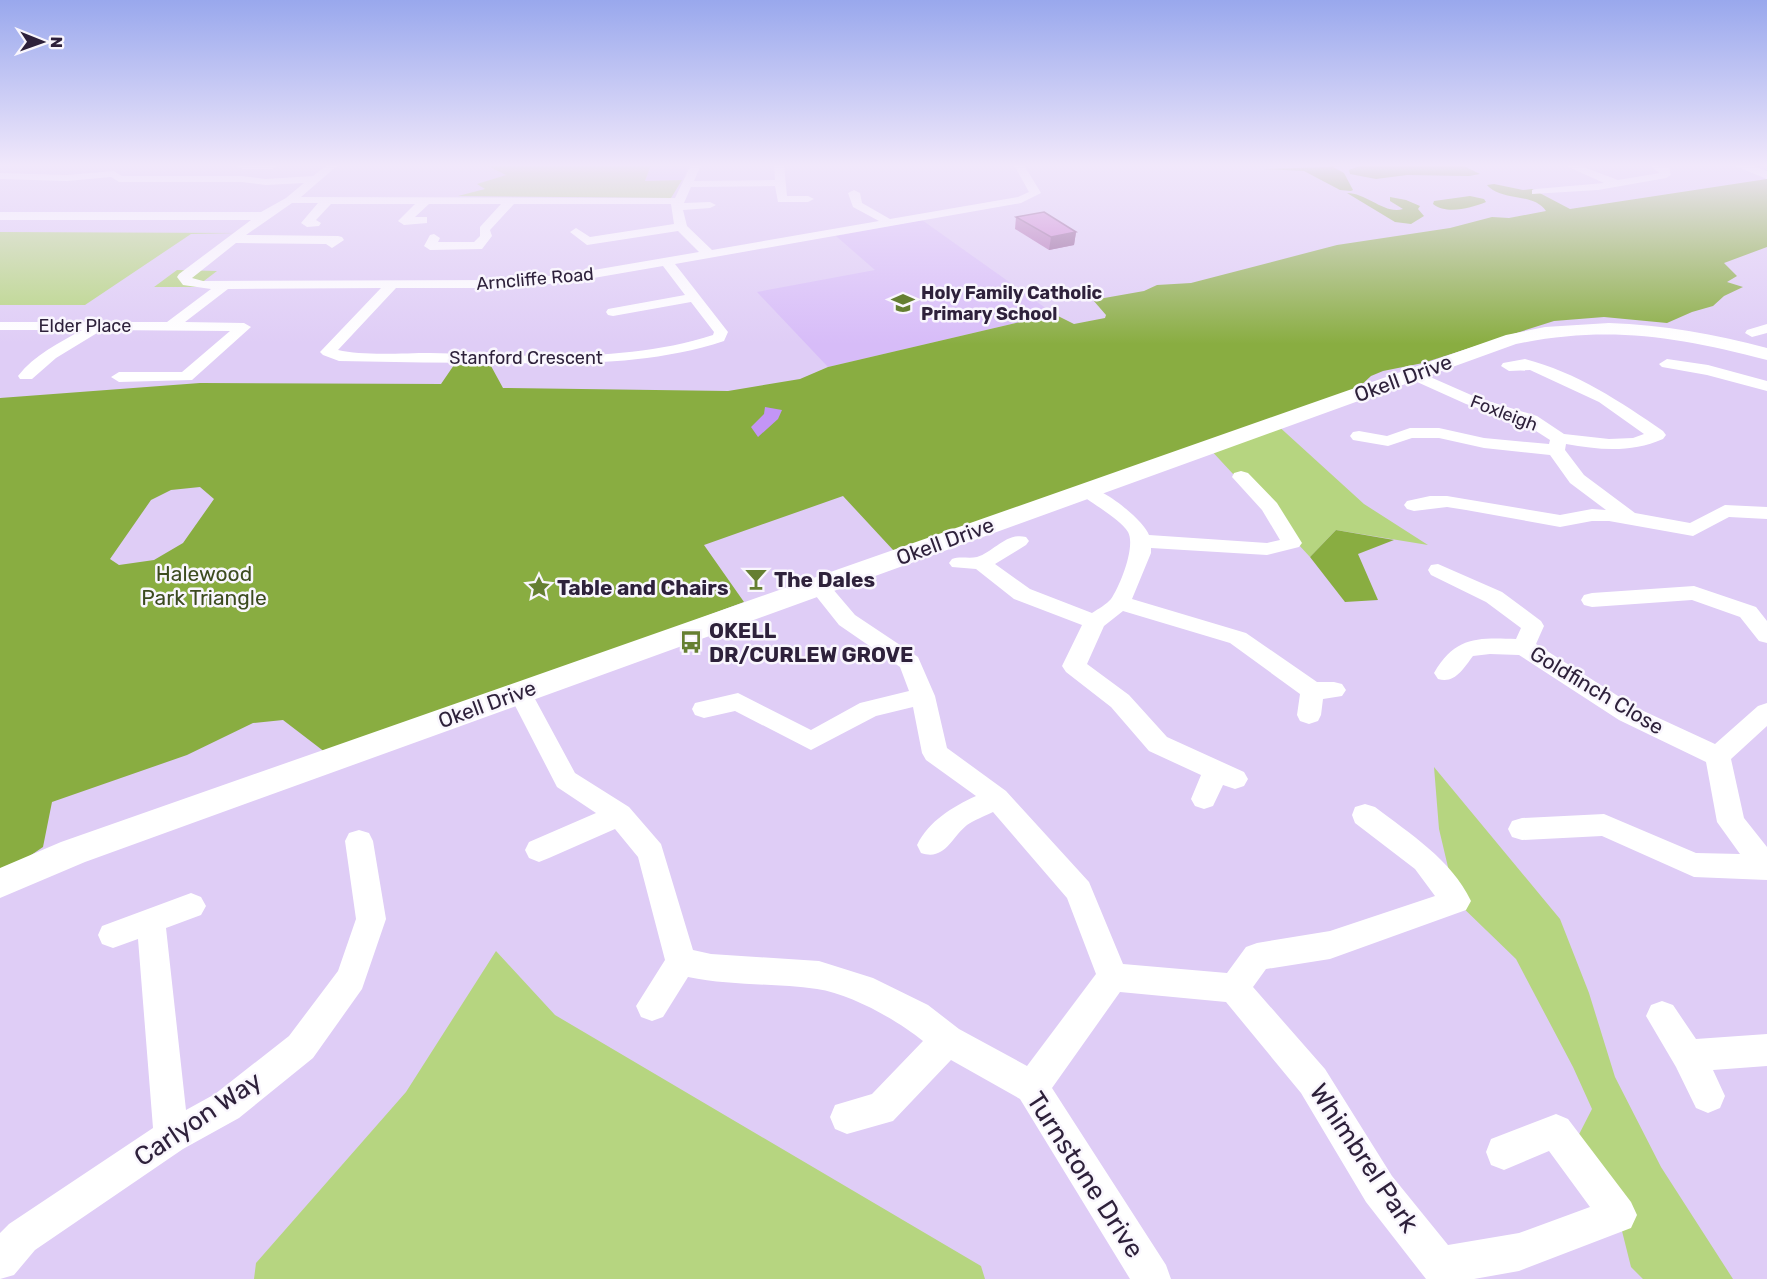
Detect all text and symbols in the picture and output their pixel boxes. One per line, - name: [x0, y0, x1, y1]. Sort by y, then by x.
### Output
- north arrow: [12, 12, 72, 72]
- text: N: [47, 36, 66, 48]
- street label: Arncliffe Road: [475, 263, 595, 295]
- place label: Holy Family Catholic Primary School: [921, 282, 1103, 325]
- school or university icon: Holy Family Catholic Primary School: [890, 290, 916, 316]
- street label: Elder Place: [39, 315, 131, 337]
- street label: Stanford Crescent: [449, 347, 603, 369]
- street label: Okell Drive: [1351, 349, 1455, 407]
- street label: Foxleigh: [1467, 390, 1541, 436]
- street label: Okell Drive: [893, 512, 997, 570]
- park label: Halewood Park Triangle: [141, 561, 267, 610]
- bar icon: The Dales: [743, 566, 769, 592]
- place label: The Dales: [774, 567, 875, 592]
- place icon: Table and Chairs: [526, 574, 552, 600]
- place label: Table and Chairs: [557, 575, 729, 600]
- place label: OKELL DR/CURLEW GROVE: [709, 618, 913, 667]
- bus stop icon: OKELL DR/CURLEW GROVE: [678, 629, 704, 655]
- street label: Goldfinch Close: [1526, 640, 1668, 740]
- street label: Okell Drive: [435, 675, 539, 733]
- street label: Carlyon Way: [128, 1065, 268, 1173]
- street label: Whimbrel Park: [1303, 1078, 1425, 1239]
- street label: Turnstone Drive: [1020, 1086, 1150, 1264]

